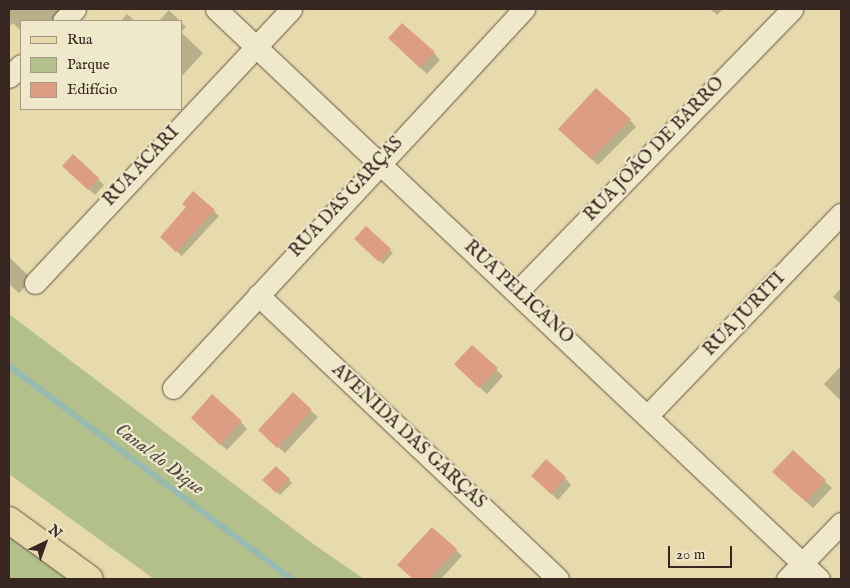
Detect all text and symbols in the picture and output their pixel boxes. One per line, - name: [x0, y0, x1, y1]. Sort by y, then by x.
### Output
- legend: [20, 20, 182, 110]
- text: Rua: [67, 30, 93, 49]
- text: Parque: [67, 55, 110, 74]
- street label: RUA JOÃO DE BARRO: [580, 73, 730, 227]
- text: Edifício: [67, 80, 117, 99]
- street label: RUA ACARI: [99, 122, 185, 212]
- street label: RUA DAS GARÇAS: [286, 133, 408, 263]
- street label: RUA PELICANO: [459, 237, 577, 349]
- street label: RUA JURITI: [700, 269, 790, 361]
- street label: AVENIDA DAS GARÇAS: [327, 360, 489, 514]
- water label: Canal do Dique: [110, 419, 208, 501]
- north arrow: [20, 518, 70, 568]
- text: N: [45, 521, 66, 543]
- scale bar: [670, 536, 734, 568]
- text: 20 m: [676, 545, 705, 564]

